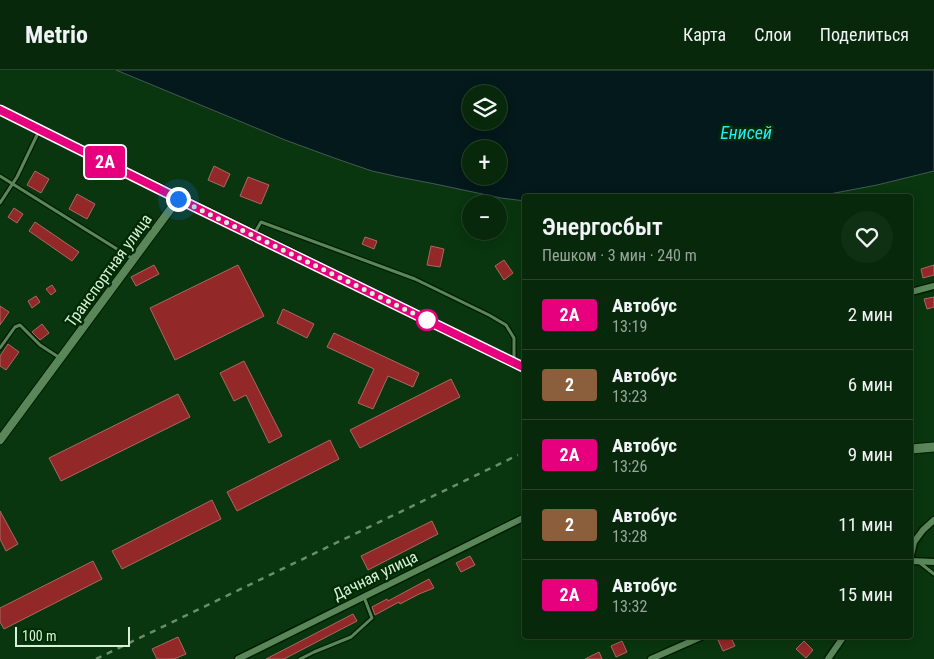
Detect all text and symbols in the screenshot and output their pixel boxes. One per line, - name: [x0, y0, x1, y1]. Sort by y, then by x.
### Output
- text: Metrio: [25, 21, 88, 49]
- text: Карта: [683, 24, 726, 45]
- text: Слои: [754, 24, 792, 45]
- text: Поделиться: [820, 24, 909, 45]
- map controls: [462, 85, 507, 240]
- button: layers: [462, 85, 507, 130]
- water label: Енисей: [720, 122, 772, 143]
- button: +: [462, 140, 507, 185]
- line badge: 2А: [82, 146, 128, 178]
- text: 2А: [95, 151, 115, 172]
- your location: [166, 187, 191, 212]
- button: −: [462, 195, 507, 240]
- street label: Транспортная улица: [61, 210, 156, 330]
- button: heart: [841, 211, 893, 263]
- text: Энергосбыт: [542, 213, 663, 241]
- text: Пешком · 3 мин · 240 m: [542, 246, 697, 265]
- text: Автобус: [612, 294, 677, 317]
- text: 2 мин: [848, 303, 893, 326]
- text: 2А: [560, 304, 579, 325]
- unlabelled marker: [416, 309, 438, 331]
- text: 13:19: [612, 317, 647, 336]
- text: Автобус: [612, 364, 677, 387]
- text: 6 мин: [848, 373, 893, 396]
- text: 2: [565, 374, 574, 395]
- text: 13:23: [612, 387, 647, 406]
- text: Автобус: [612, 434, 677, 457]
- text: 9 мин: [848, 443, 893, 466]
- text: 2А: [560, 444, 579, 465]
- text: 13:26: [612, 457, 647, 476]
- text: Автобус: [612, 504, 677, 527]
- text: 11 мин: [838, 513, 893, 536]
- text: 2: [565, 514, 574, 535]
- text: 13:28: [612, 527, 647, 546]
- street label: Дачная улица: [330, 547, 421, 604]
- text: Автобус: [612, 574, 677, 597]
- text: 15 мин: [838, 583, 893, 606]
- text: 2А: [560, 584, 579, 605]
- text: 13:32: [612, 597, 647, 616]
- scale bar: [15, 624, 130, 647]
- text: 100 m: [22, 628, 57, 644]

